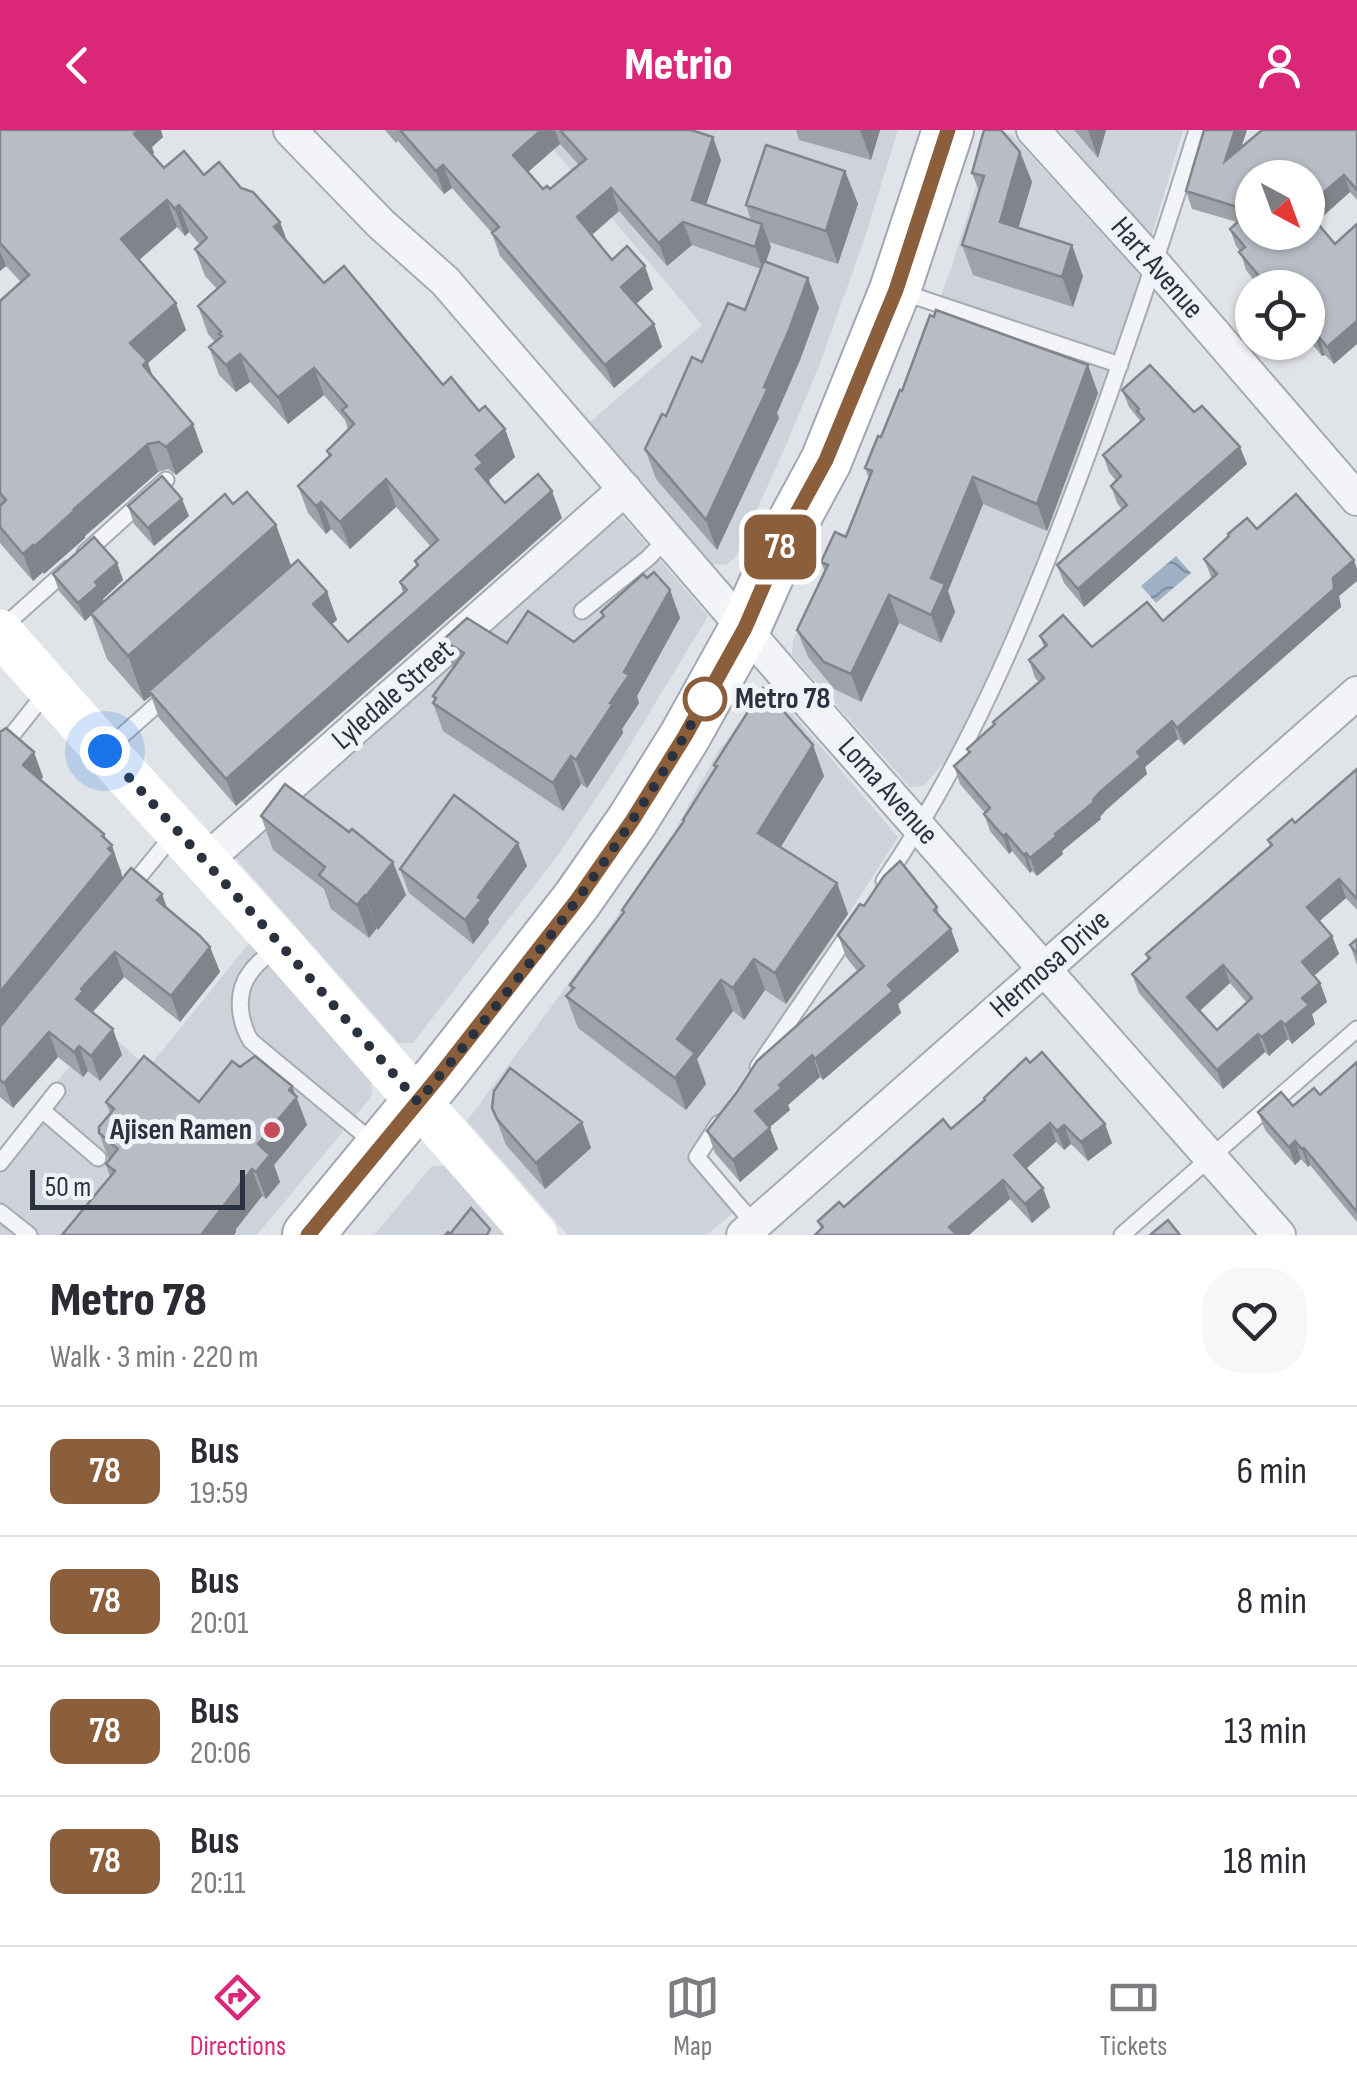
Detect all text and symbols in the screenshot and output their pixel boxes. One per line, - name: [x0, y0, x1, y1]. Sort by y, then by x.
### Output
- icon: back: [50, 38, 105, 93]
- text: Metrio: [624, 38, 733, 93]
- icon: person: [1252, 38, 1307, 93]
- north arrow: [1235, 160, 1325, 250]
- map controls: [1235, 160, 1325, 360]
- street label: Hart Avenue: [1103, 210, 1211, 326]
- button: locate: [1235, 270, 1325, 360]
- line badge: 78: [735, 514, 825, 580]
- text: 78: [764, 526, 796, 569]
- street label: Lyledale Street: [325, 632, 461, 758]
- marker: Metro 78: [684, 678, 726, 720]
- place label: Metro 78: [735, 681, 830, 717]
- your location: [80, 726, 130, 776]
- street label: Loma Avenue: [830, 730, 946, 852]
- street label: Hermosa Drive: [983, 902, 1117, 1026]
- place label: Ajisen Ramen: [109, 1112, 252, 1148]
- marker: Ajisen Ramen: [261, 1119, 283, 1141]
- scale bar: [30, 1165, 245, 1210]
- text: 50 m: [45, 1171, 91, 1204]
- button: heart: [1202, 1268, 1307, 1373]
- text: Metro 78: [50, 1272, 207, 1329]
- text: Walk · 3 min · 220 m: [50, 1338, 259, 1377]
- text: Bus: [190, 1429, 239, 1474]
- text: 6 min: [1237, 1449, 1307, 1494]
- text: 78: [89, 1450, 121, 1493]
- text: 19:59: [190, 1474, 248, 1513]
- text: Bus: [190, 1559, 239, 1604]
- text: 8 min: [1237, 1579, 1307, 1624]
- text: 78: [89, 1580, 121, 1623]
- text: 20:01: [190, 1604, 249, 1643]
- text: Bus: [190, 1689, 239, 1734]
- text: 13 min: [1224, 1709, 1307, 1754]
- text: 78: [89, 1710, 121, 1753]
- text: 20:06: [190, 1734, 251, 1773]
- text: Bus: [190, 1819, 239, 1864]
- text: 18 min: [1223, 1839, 1307, 1884]
- text: 78: [89, 1840, 121, 1883]
- text: 20:11: [190, 1864, 246, 1903]
- tab: Directions: [190, 1970, 286, 2063]
- tab: Map: [665, 1970, 720, 2063]
- tab: Tickets: [1100, 1970, 1167, 2063]

